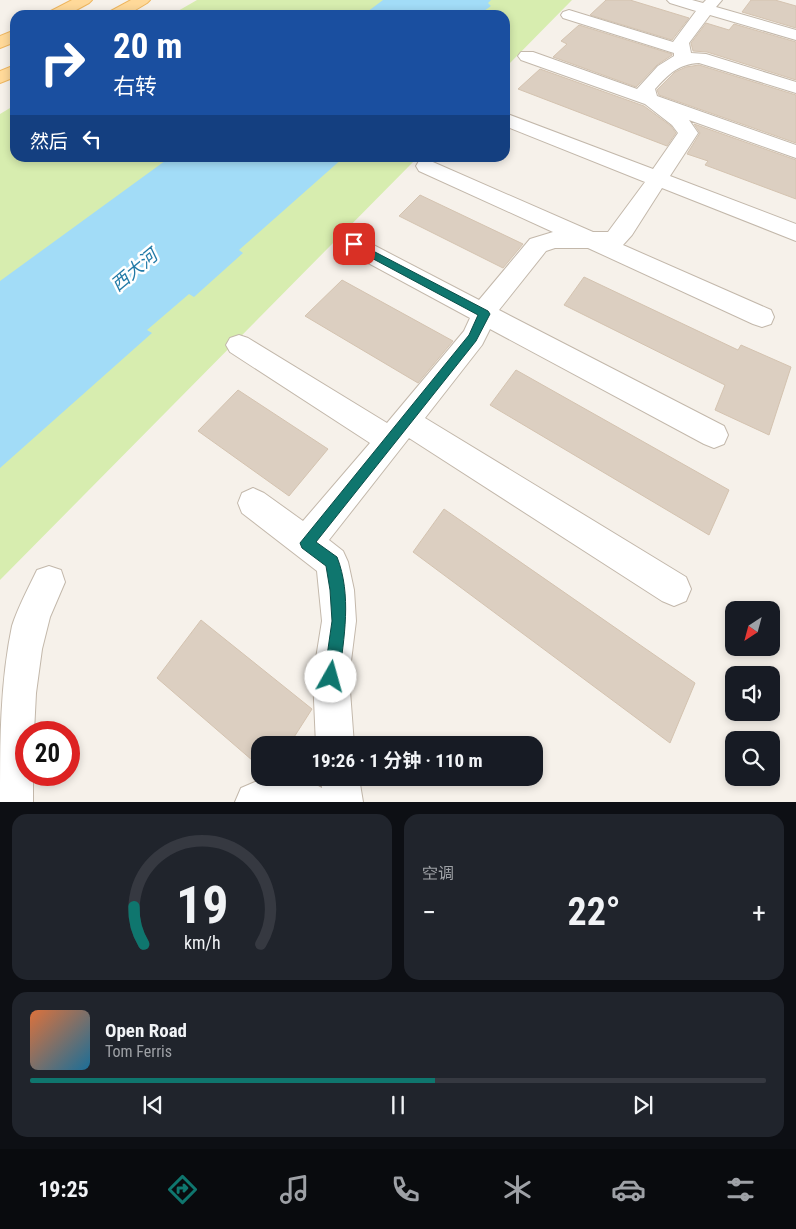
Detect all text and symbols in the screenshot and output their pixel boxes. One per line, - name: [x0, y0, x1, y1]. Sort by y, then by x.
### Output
- text: 20 m: [113, 26, 182, 67]
- icon: right: [30, 30, 95, 95]
- text: 右转: [113, 74, 157, 99]
- icon: left: [78, 125, 106, 153]
- text: 然后: [30, 130, 68, 153]
- pin: [333, 223, 375, 265]
- icon: arrive: [340, 230, 368, 258]
- water label: 西大河: [107, 243, 164, 295]
- north arrow: [725, 601, 780, 656]
- map controls: [725, 601, 780, 786]
- position arrow: [304, 650, 356, 702]
- button: sound: [725, 666, 780, 721]
- speed limit sign: 20: [15, 721, 80, 786]
- button: search: [725, 731, 780, 786]
- text: 19:26 · 1 分钟 · 110 m: [311, 749, 483, 772]
- text: 空调: [422, 864, 454, 883]
- text: 19: [176, 875, 228, 936]
- text: 22°: [567, 890, 621, 934]
- text: −: [422, 896, 436, 929]
- text: +: [752, 896, 766, 929]
- text: km/h: [184, 932, 220, 953]
- text: Open Road: [105, 1019, 187, 1042]
- text: Tom Ferris: [105, 1042, 172, 1061]
- icon: previous: [139, 1091, 167, 1119]
- icon: pause: [384, 1091, 412, 1119]
- icon: next: [629, 1091, 657, 1119]
- icon: directions: [165, 1172, 200, 1207]
- icon: music: [277, 1172, 312, 1207]
- icon: phone: [388, 1172, 423, 1207]
- icon: climate: [500, 1172, 535, 1207]
- icon: car: [611, 1172, 646, 1207]
- icon: filters: [723, 1172, 758, 1207]
- text: 19:25: [38, 1177, 89, 1202]

